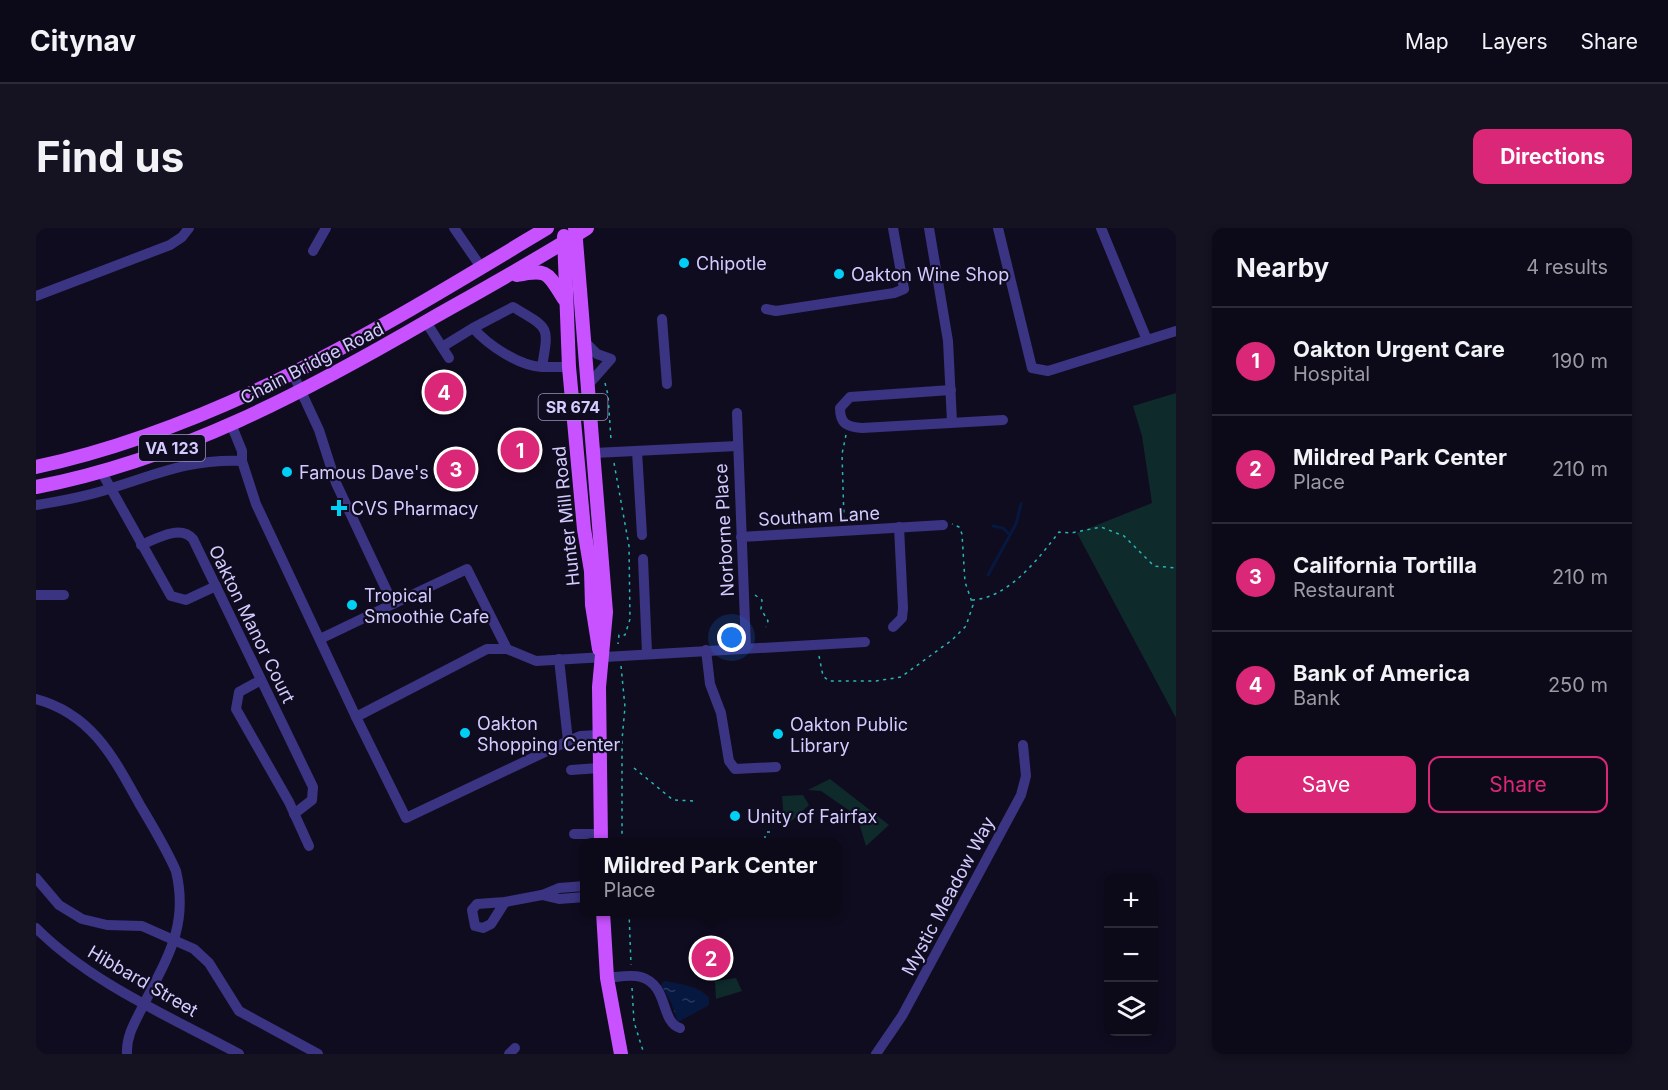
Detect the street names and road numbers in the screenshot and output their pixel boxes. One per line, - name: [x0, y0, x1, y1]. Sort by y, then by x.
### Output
- street label: Chain Bridge Road: [237, 318, 387, 408]
- road number: SR 674: [538, 394, 608, 420]
- road number: VA 123: [139, 435, 205, 461]
- street label: Hunter Mill Road: [548, 445, 584, 587]
- street label: Norborne Place: [710, 463, 738, 597]
- street label: Southam Lane: [758, 502, 880, 530]
- street label: Oakton Manor Court: [205, 542, 299, 706]
- street label: Mystic Meadow Way: [897, 813, 999, 979]
- street label: Hibbard Street: [84, 941, 202, 1021]

